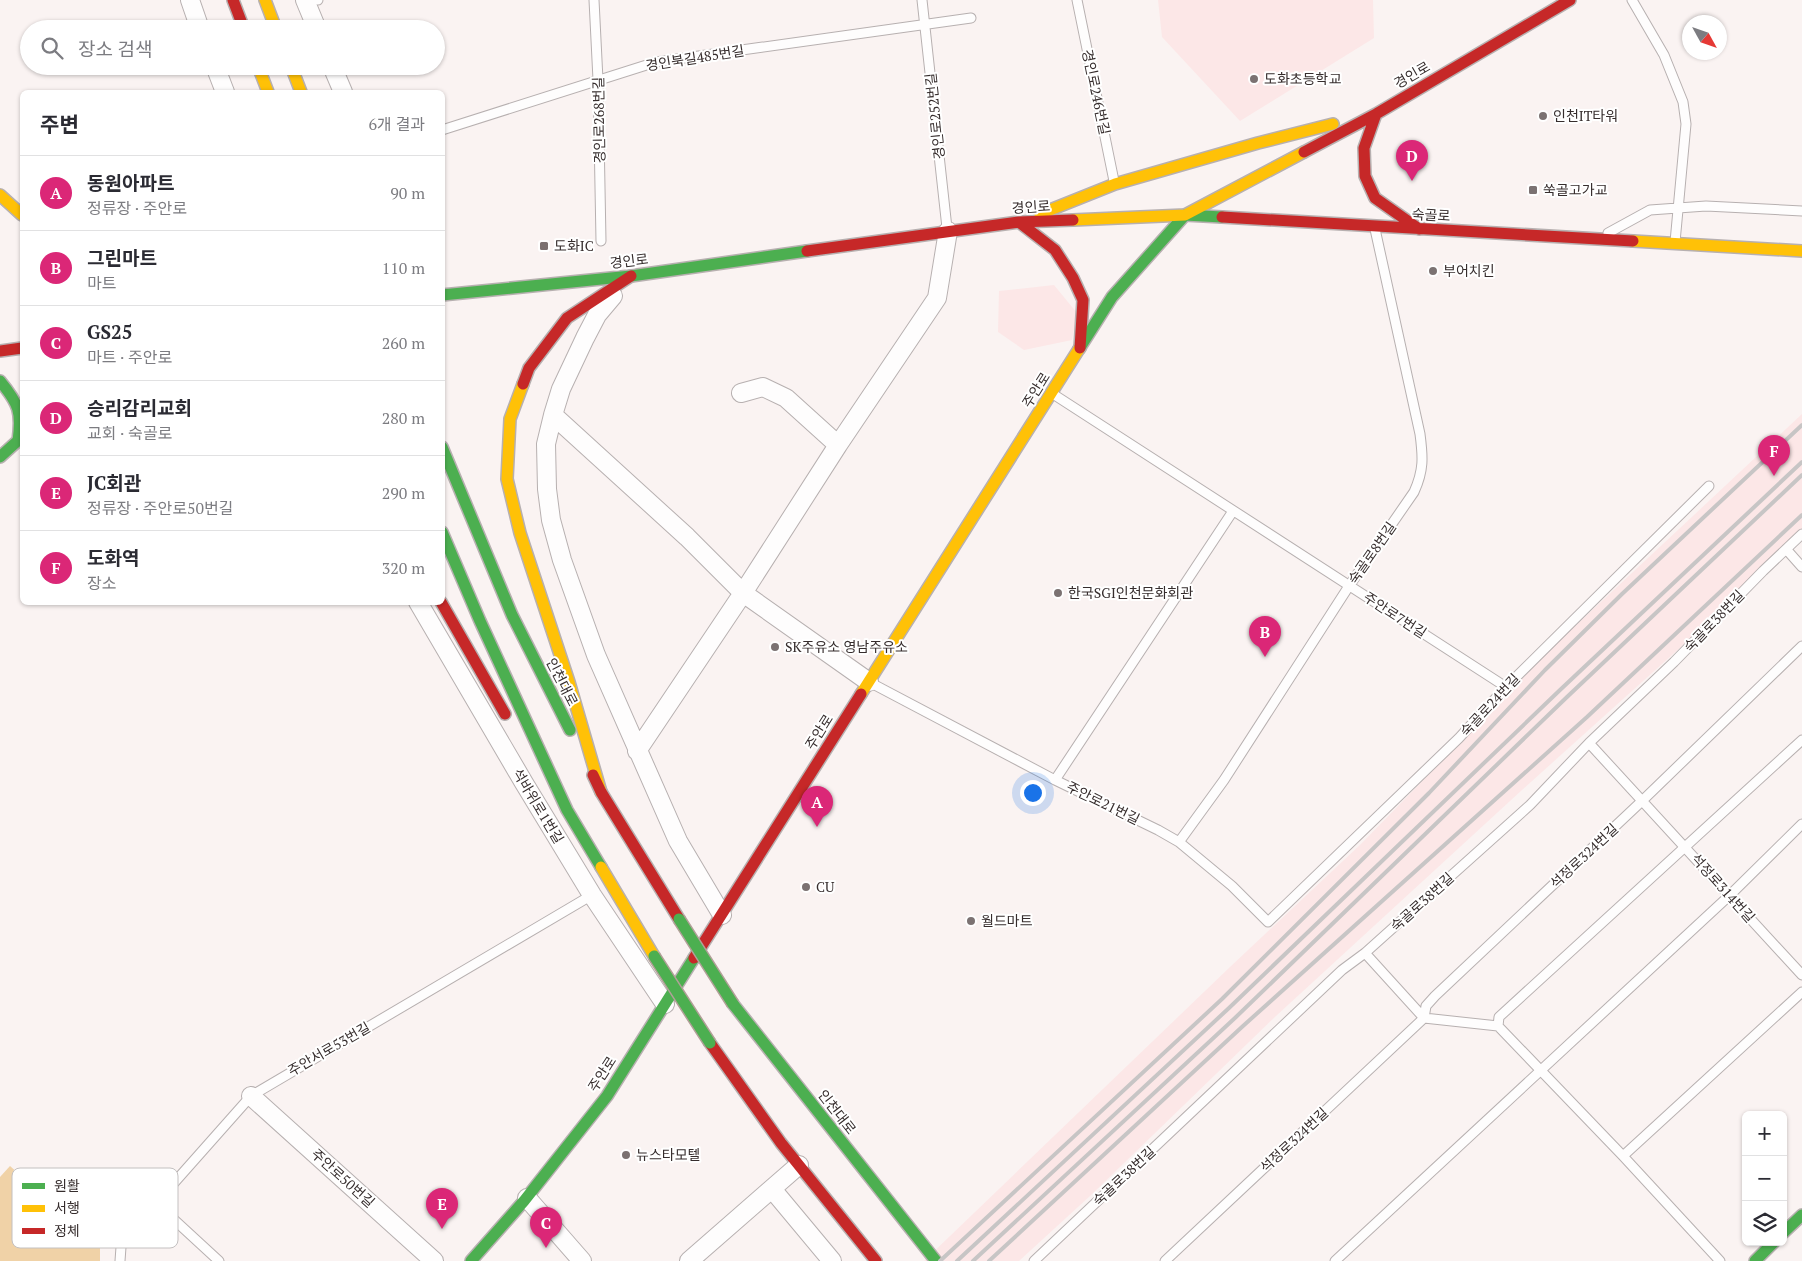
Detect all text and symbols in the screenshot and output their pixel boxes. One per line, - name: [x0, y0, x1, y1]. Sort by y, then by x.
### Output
- north arrow: [1682, 15, 1727, 60]
- search box: [20, 20, 445, 75]
- icon: search: [38, 34, 66, 62]
- text: 장소 검색: [78, 36, 153, 61]
- street label: 경인북길485번길: [644, 40, 746, 75]
- street label: 경인로246번길: [1078, 47, 1115, 136]
- street label: 경인로: [1390, 57, 1433, 92]
- place label: 도화초등학교: [1264, 69, 1341, 88]
- street label: 경인로252번길: [921, 72, 948, 160]
- marker: 도화초등학교: [1248, 73, 1260, 85]
- street label: 경인로268번길: [588, 76, 609, 164]
- place label: 인천IT타워: [1553, 106, 1618, 125]
- text: 주변: [40, 110, 79, 138]
- marker: 인천IT타워: [1537, 110, 1549, 122]
- text: 6개 결과: [368, 113, 425, 135]
- pin: D: [1396, 140, 1428, 181]
- text: 동원아파트: [87, 170, 174, 195]
- place label: 쑥골고가교: [1543, 180, 1608, 199]
- text: A: [50, 182, 62, 204]
- text: 90 m: [390, 182, 425, 204]
- marker: 쑥골고가교: [1527, 184, 1539, 196]
- street label: 경인로: [1011, 196, 1051, 217]
- text: 정류장 · 주안로: [87, 197, 187, 219]
- street label: 숙골로: [1411, 204, 1451, 225]
- place label: 도화IC: [554, 236, 594, 255]
- marker: 도화IC: [538, 240, 550, 252]
- text: 그린마트: [87, 245, 157, 270]
- street label: 경인로: [609, 249, 649, 272]
- text: B: [51, 257, 61, 279]
- text: 110 m: [382, 257, 425, 279]
- place label: 부어치킨: [1443, 261, 1495, 280]
- marker: 부어치킨: [1427, 265, 1439, 277]
- text: 마트: [87, 272, 116, 294]
- text: GS25: [87, 319, 133, 344]
- text: C: [51, 332, 61, 354]
- text: 260 m: [382, 332, 425, 354]
- text: 마트 · 주안로: [87, 346, 172, 368]
- street label: 주안로: [1017, 368, 1054, 411]
- text: 승리감리교회: [87, 395, 192, 420]
- text: D: [50, 407, 62, 429]
- text: 280 m: [382, 407, 425, 429]
- text: 교회 · 숙골로: [87, 422, 172, 444]
- pin: F: [1758, 435, 1790, 476]
- text: JC회관: [87, 470, 141, 495]
- text: E: [51, 482, 61, 504]
- text: 290 m: [382, 482, 425, 504]
- text: 정류장 · 주안로50번길: [87, 497, 233, 519]
- street label: 숙골로8번길: [1343, 518, 1400, 588]
- text: 도화역: [87, 545, 139, 570]
- text: F: [51, 557, 61, 579]
- text: 320 m: [382, 557, 425, 579]
- text: 장소: [87, 572, 116, 594]
- place label: 한국SGI인천문화회관: [1068, 583, 1193, 602]
- street label: 숙골로38번길: [1679, 586, 1748, 656]
- marker: 한국SGI인천문화회관: [1052, 587, 1064, 599]
- street label: 주안로7번길: [1360, 587, 1431, 642]
- pin: B: [1249, 616, 1281, 657]
- place label: SK주유소 영남주유소: [785, 637, 908, 656]
- marker: SK주유소 영남주유소: [769, 641, 781, 653]
- street label: 인천대로: [542, 655, 583, 709]
- street label: 숙골로24번길: [1456, 669, 1524, 740]
- street label: 주안로: [800, 710, 837, 753]
- street label: 석바위로1번길: [508, 765, 568, 847]
- street label: 주안로21번길: [1063, 777, 1143, 828]
- your location: [1020, 780, 1046, 806]
- pin: A: [801, 786, 833, 827]
- street label: 석정로324번길: [1545, 819, 1622, 892]
- street label: 석정로314번길: [1687, 849, 1759, 926]
- street label: 숙골로38번길: [1386, 868, 1457, 935]
- place label: CU: [816, 877, 835, 896]
- marker: CU: [800, 881, 812, 893]
- place label: 월드마트: [981, 911, 1033, 930]
- marker: 월드마트: [965, 915, 977, 927]
- street label: 주안서로53번길: [284, 1017, 373, 1080]
- street label: 주안로: [583, 1052, 620, 1095]
- street label: 인천대로: [814, 1086, 861, 1138]
- street label: 석정로324번길: [1255, 1103, 1332, 1176]
- map controls: [1742, 1111, 1787, 1246]
- button: +: [1742, 1111, 1787, 1156]
- street label: 숙골로38번길: [1088, 1142, 1159, 1210]
- street label: 주안로50번길: [308, 1144, 379, 1211]
- place label: 뉴스타모텔: [636, 1145, 700, 1164]
- marker: 뉴스타모텔: [620, 1149, 632, 1161]
- button: −: [1742, 1156, 1787, 1201]
- legend: [12, 1168, 178, 1248]
- text: 원활: [54, 1176, 80, 1195]
- pin: E: [426, 1188, 458, 1229]
- text: 서행: [54, 1198, 80, 1217]
- button: layers: [1742, 1201, 1787, 1246]
- pin: C: [530, 1207, 562, 1248]
- text: 정체: [54, 1221, 80, 1240]

